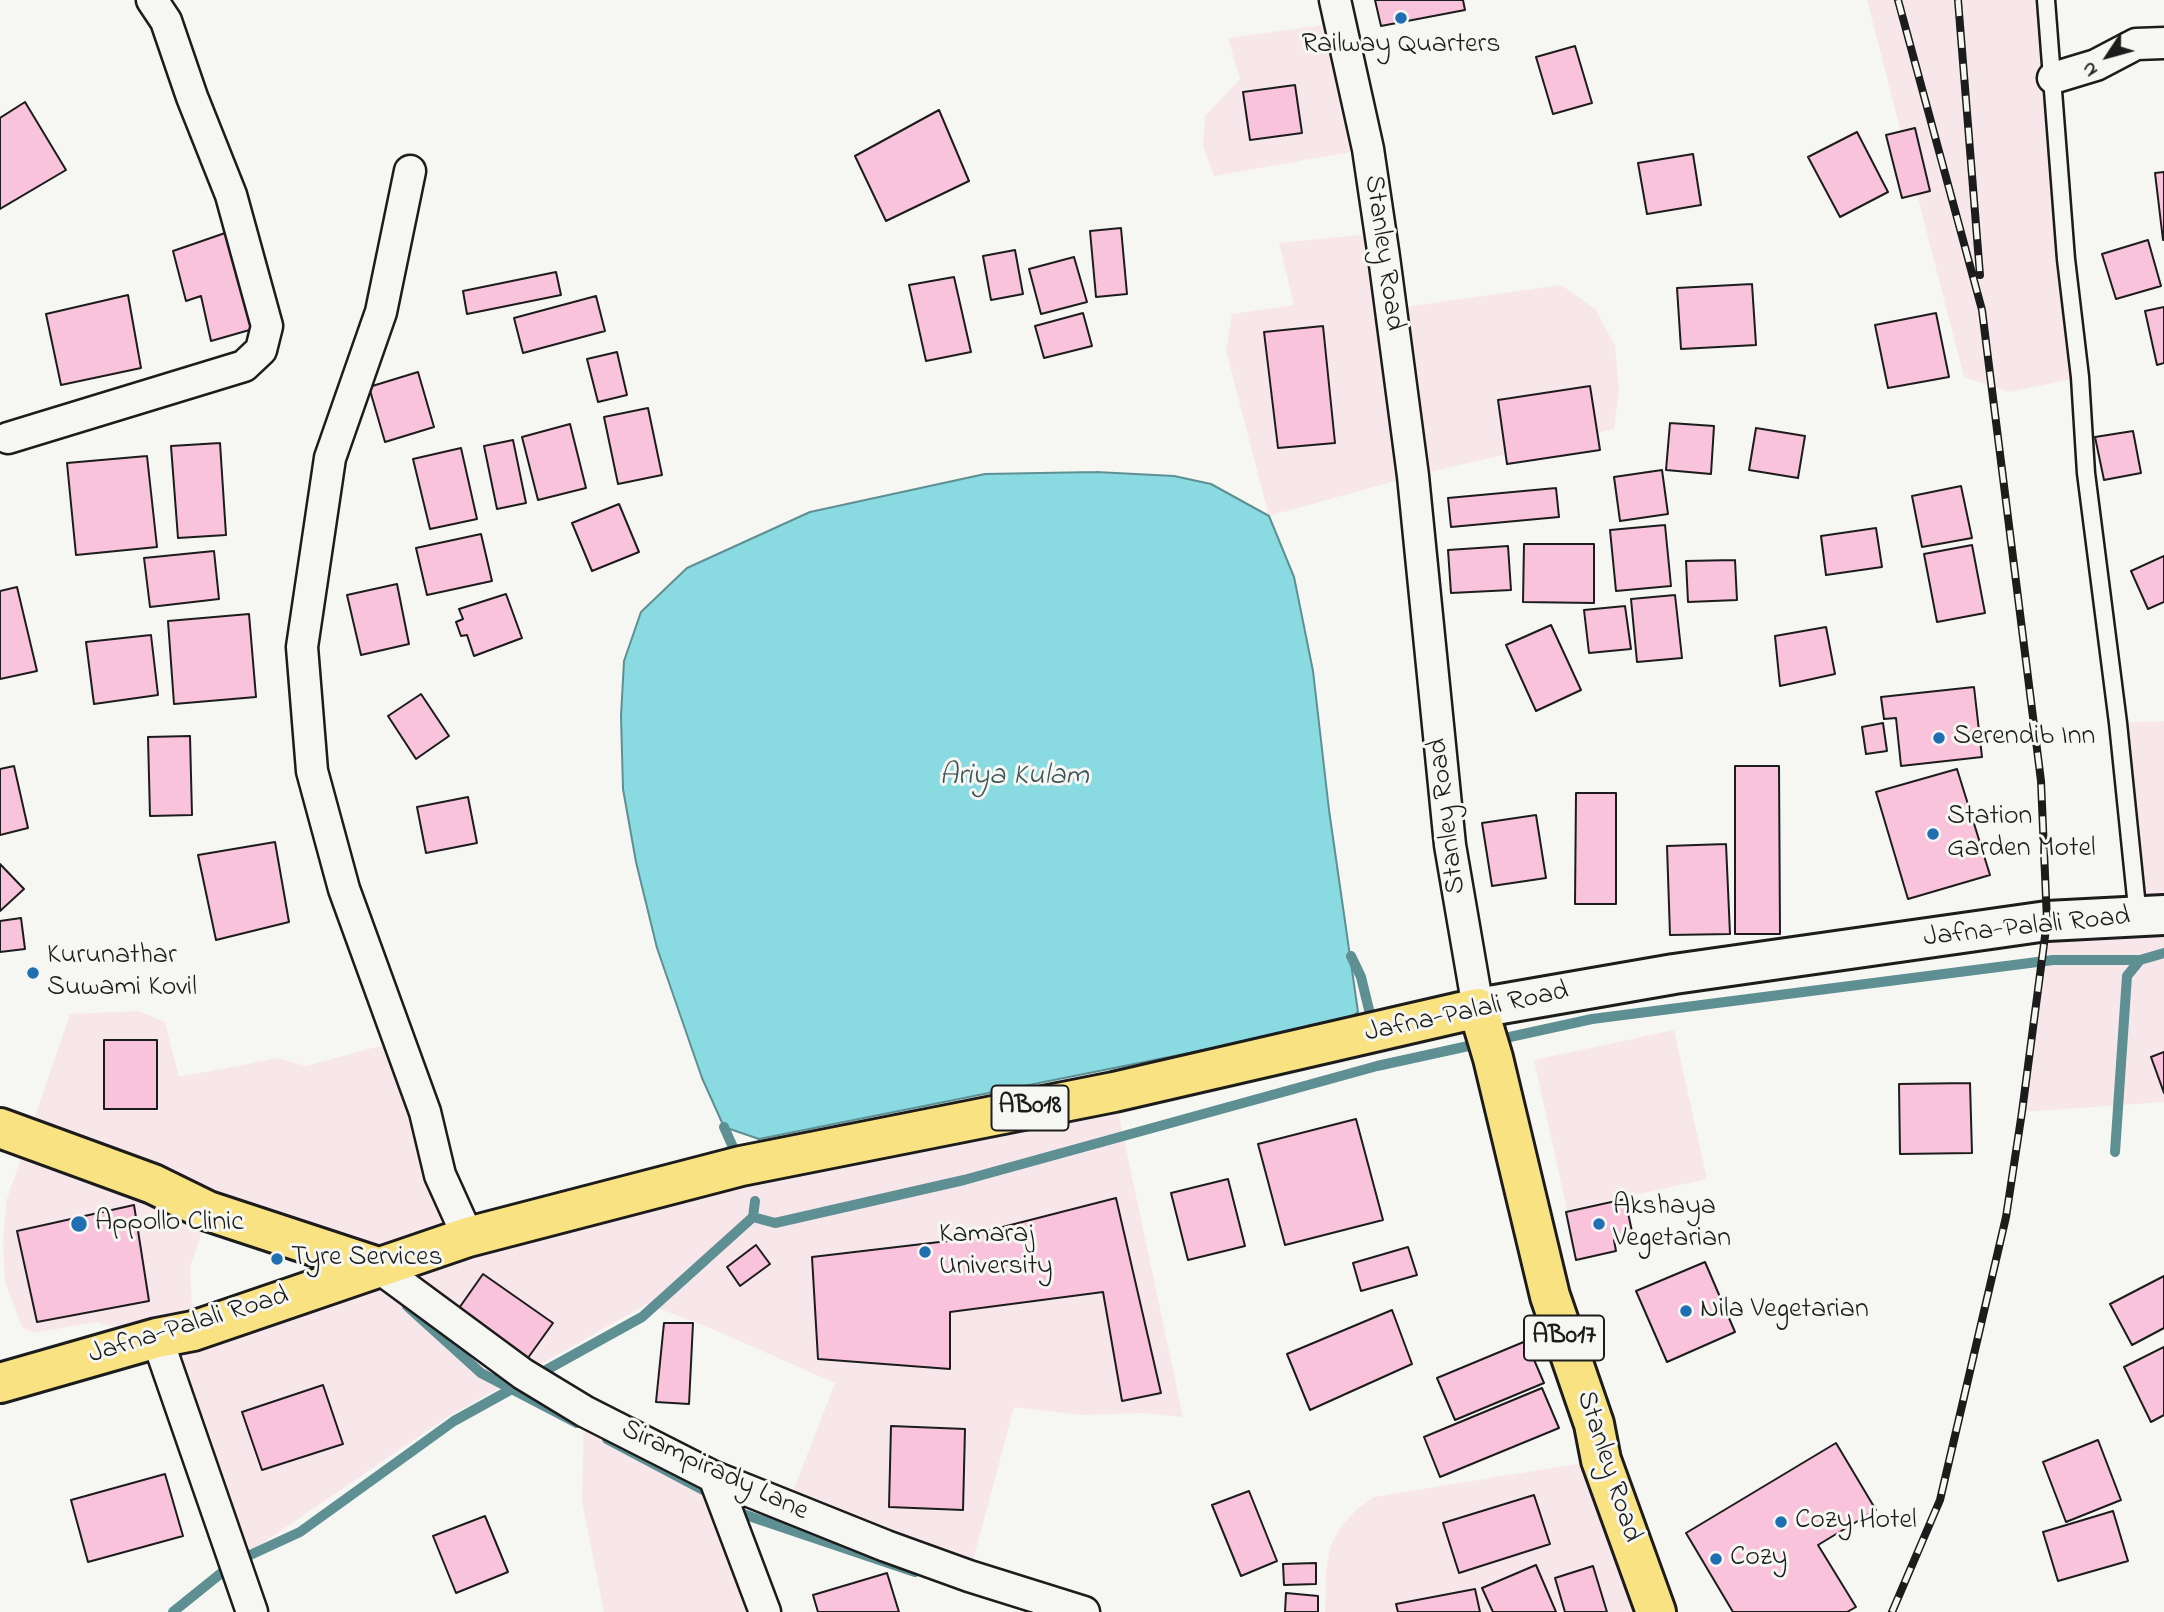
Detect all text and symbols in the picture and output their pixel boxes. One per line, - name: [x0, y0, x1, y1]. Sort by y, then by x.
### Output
- marker: Railway Quarters: [1393, 10, 1409, 26]
- north arrow: [2073, 21, 2143, 91]
- place label: Railway Quarters: [1301, 29, 1501, 63]
- text: N: [2076, 56, 2105, 82]
- street label: Stanley Road: [1354, 173, 1410, 333]
- place label: Serendib Inn: [1953, 721, 2095, 755]
- marker: Serendib Inn: [1931, 730, 1947, 746]
- street label: Stanley Road: [1423, 736, 1475, 896]
- water label: Ariya Kulam: [939, 760, 1089, 796]
- place label: Station Garden Motel: [1947, 801, 2096, 867]
- marker: Station Garden Motel: [1925, 826, 1941, 842]
- street label: Jafna-Palali Road: [1922, 901, 2132, 957]
- place label: Kurunathar Suwami Kovil: [47, 940, 197, 1006]
- marker: Kurunathar Suwami Kovil: [25, 965, 41, 981]
- street label: Jafna-Palali Road: [1362, 976, 1572, 1052]
- road number: AB018: [992, 1086, 1068, 1130]
- place label: Akshaya Vegetarian: [1613, 1191, 1731, 1257]
- place label: Appollo Clinic: [95, 1207, 244, 1241]
- marker: Appollo Clinic: [69, 1214, 89, 1234]
- marker: Akshaya Vegetarian: [1591, 1216, 1607, 1232]
- place label: Kamaraj University: [939, 1219, 1053, 1285]
- place label: Tyre Services: [291, 1242, 443, 1276]
- marker: Kamaraj University: [917, 1244, 933, 1260]
- marker: Tyre Services: [269, 1251, 285, 1267]
- street label: Jafna-Palali Road: [85, 1281, 293, 1373]
- place label: Nila Vegetarian: [1700, 1294, 1869, 1328]
- marker: Nila Vegetarian: [1678, 1303, 1694, 1319]
- road number: AB017: [1524, 1316, 1604, 1360]
- street label: Stanley Road: [1567, 1387, 1647, 1547]
- street label: Sirampirady Lane: [615, 1414, 813, 1530]
- place label: Cozy Hotel: [1795, 1505, 1917, 1539]
- marker: Cozy Hotel: [1773, 1514, 1789, 1530]
- place label: Cozy: [1730, 1542, 1787, 1576]
- marker: Cozy: [1708, 1551, 1724, 1567]

